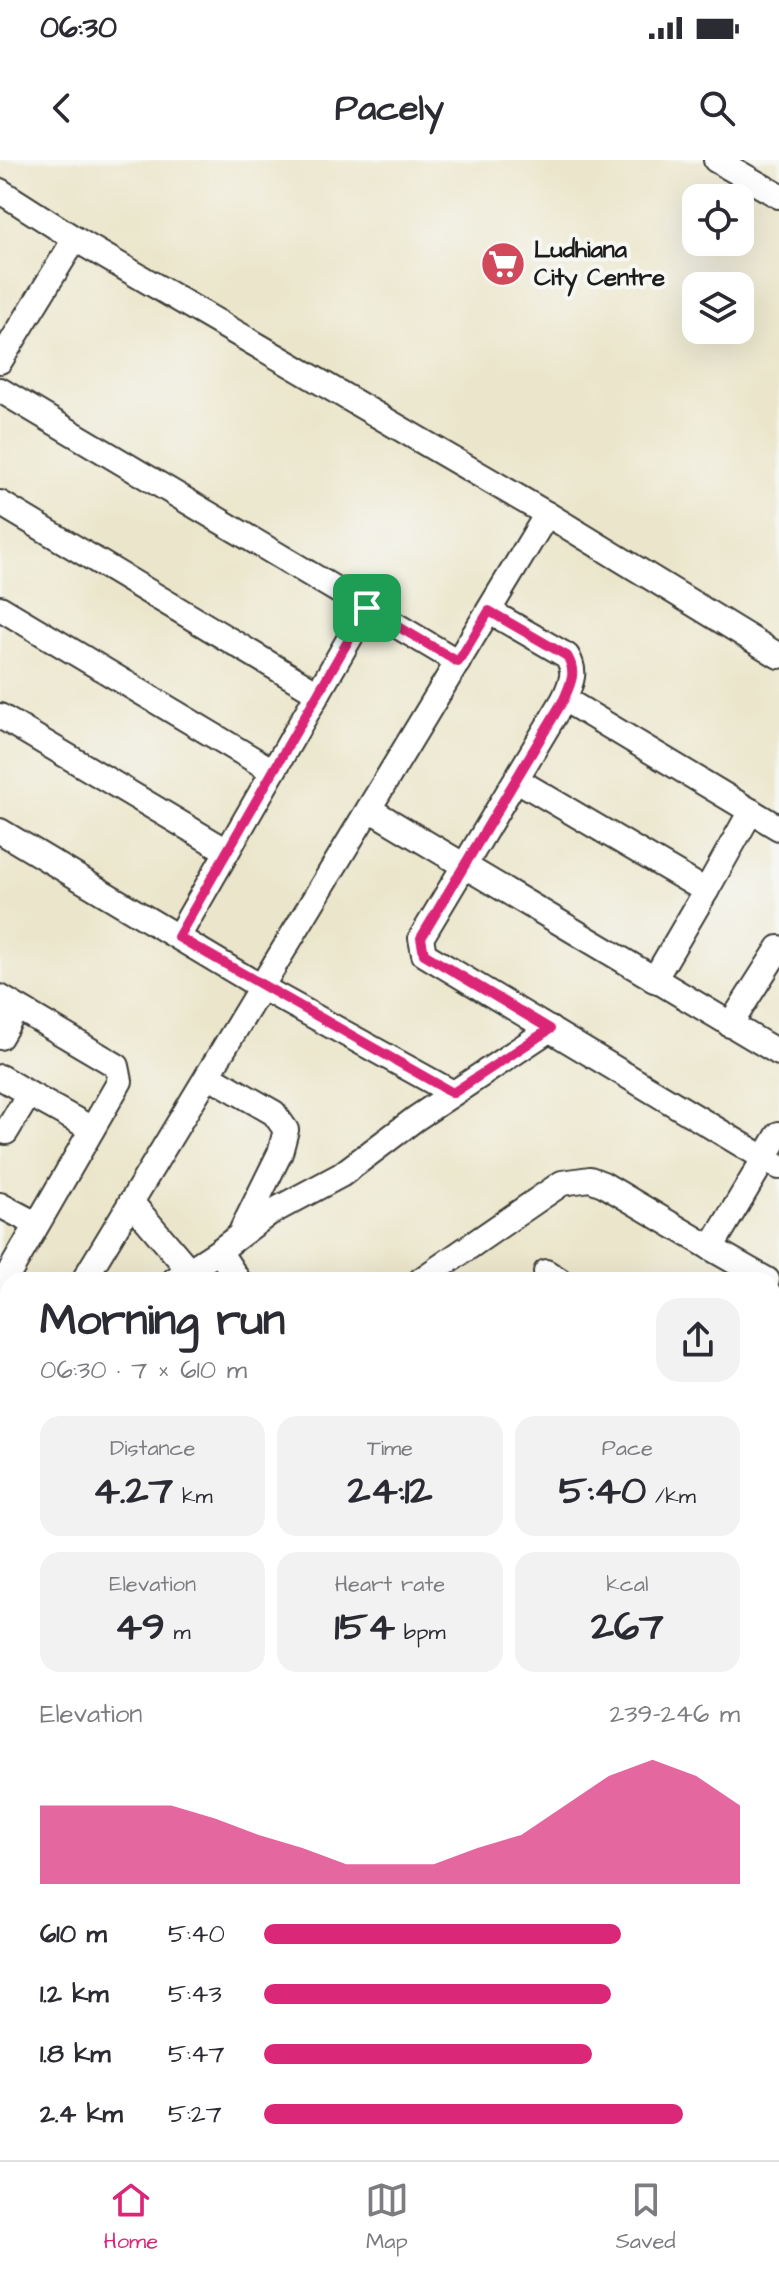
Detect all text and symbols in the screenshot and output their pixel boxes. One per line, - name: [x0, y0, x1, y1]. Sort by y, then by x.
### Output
- text: 06:30: [40, 7, 117, 49]
- text: Pacely: [335, 83, 444, 134]
- icon: back: [40, 86, 84, 130]
- icon: search: [695, 86, 739, 130]
- map controls: [682, 184, 754, 344]
- button: locate: [682, 184, 754, 256]
- place label: Ludhiana City Centre: [534, 233, 665, 297]
- supermarket icon: Ludhiana City Centre: [479, 240, 527, 288]
- button: layers: [682, 272, 754, 344]
- pin: [333, 574, 401, 642]
- icon: arrive: [345, 586, 389, 630]
- text: Morning run: [40, 1291, 285, 1352]
- button: share: [656, 1298, 740, 1382]
- text: 06:30 · 7 × 610 m: [40, 1352, 247, 1388]
- text: Distance: [110, 1433, 195, 1464]
- text: Time: [367, 1433, 413, 1464]
- text: Pace: [602, 1433, 653, 1464]
- text: 4.27: [93, 1464, 173, 1519]
- text: 24:12: [348, 1464, 432, 1519]
- text: 5:40: [559, 1464, 646, 1519]
- text: km: [173, 1481, 213, 1512]
- text: /km: [646, 1481, 696, 1512]
- text: Elevation: [109, 1569, 196, 1600]
- text: Heart rate: [335, 1569, 445, 1600]
- text: kcal: [606, 1569, 648, 1600]
- text: 49: [115, 1600, 165, 1655]
- text: 154: [334, 1600, 395, 1655]
- text: 267: [591, 1600, 664, 1655]
- text: m: [165, 1617, 191, 1648]
- text: bpm: [395, 1617, 446, 1648]
- text: Elevation: [40, 1696, 142, 1732]
- text: 239–246 m: [609, 1696, 740, 1732]
- text: 610 m: [40, 1916, 107, 1952]
- text: 5:40: [168, 1916, 225, 1952]
- text: 1.2 km: [40, 1976, 108, 2012]
- text: 5:43: [168, 1976, 222, 2012]
- text: 1.8 km: [40, 2036, 110, 2072]
- text: 5:47: [168, 2036, 224, 2072]
- text: 2.4 km: [40, 2096, 123, 2132]
- text: 5:27: [168, 2096, 222, 2132]
- tab: Home: [103, 2178, 158, 2257]
- tab: Map: [365, 2178, 409, 2257]
- tab: Saved: [616, 2178, 676, 2257]

